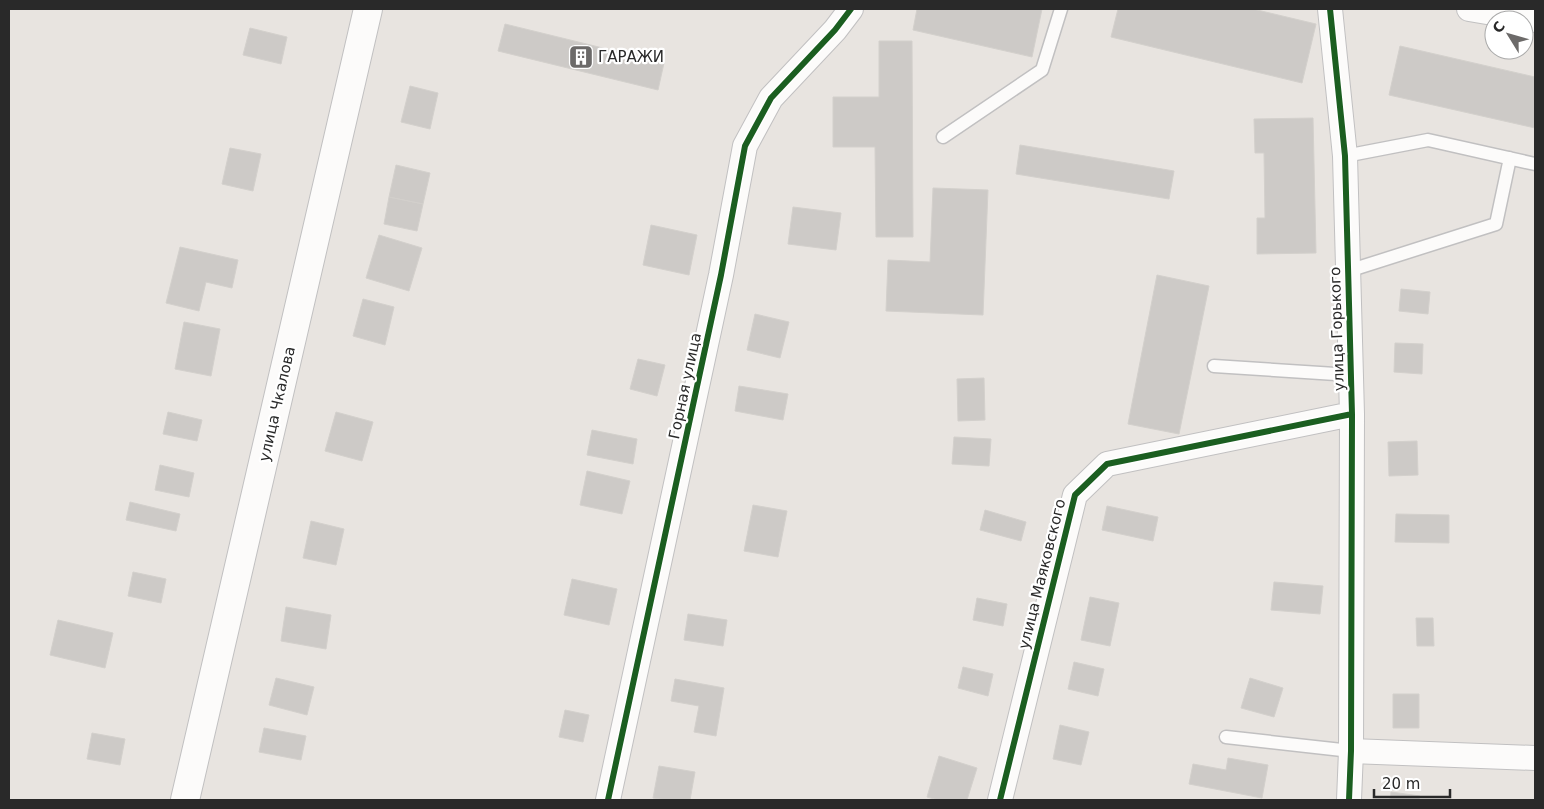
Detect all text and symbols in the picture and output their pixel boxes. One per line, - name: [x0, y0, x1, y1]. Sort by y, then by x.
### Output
- north arrow: [1484, 10, 1534, 60]
- text: С: [1489, 18, 1508, 36]
- building icon: ГАРАЖИ: [568, 44, 594, 70]
- place label: ГАРАЖИ: [598, 48, 664, 66]
- street label: улица Горького: [1326, 267, 1348, 391]
- street label: Горная улица: [665, 331, 705, 441]
- street label: улица Чкалова: [255, 345, 299, 463]
- street label: улица Маяковского: [1015, 497, 1069, 651]
- scale bar: [1374, 766, 1450, 798]
- text: 20 m: [1382, 775, 1420, 793]

